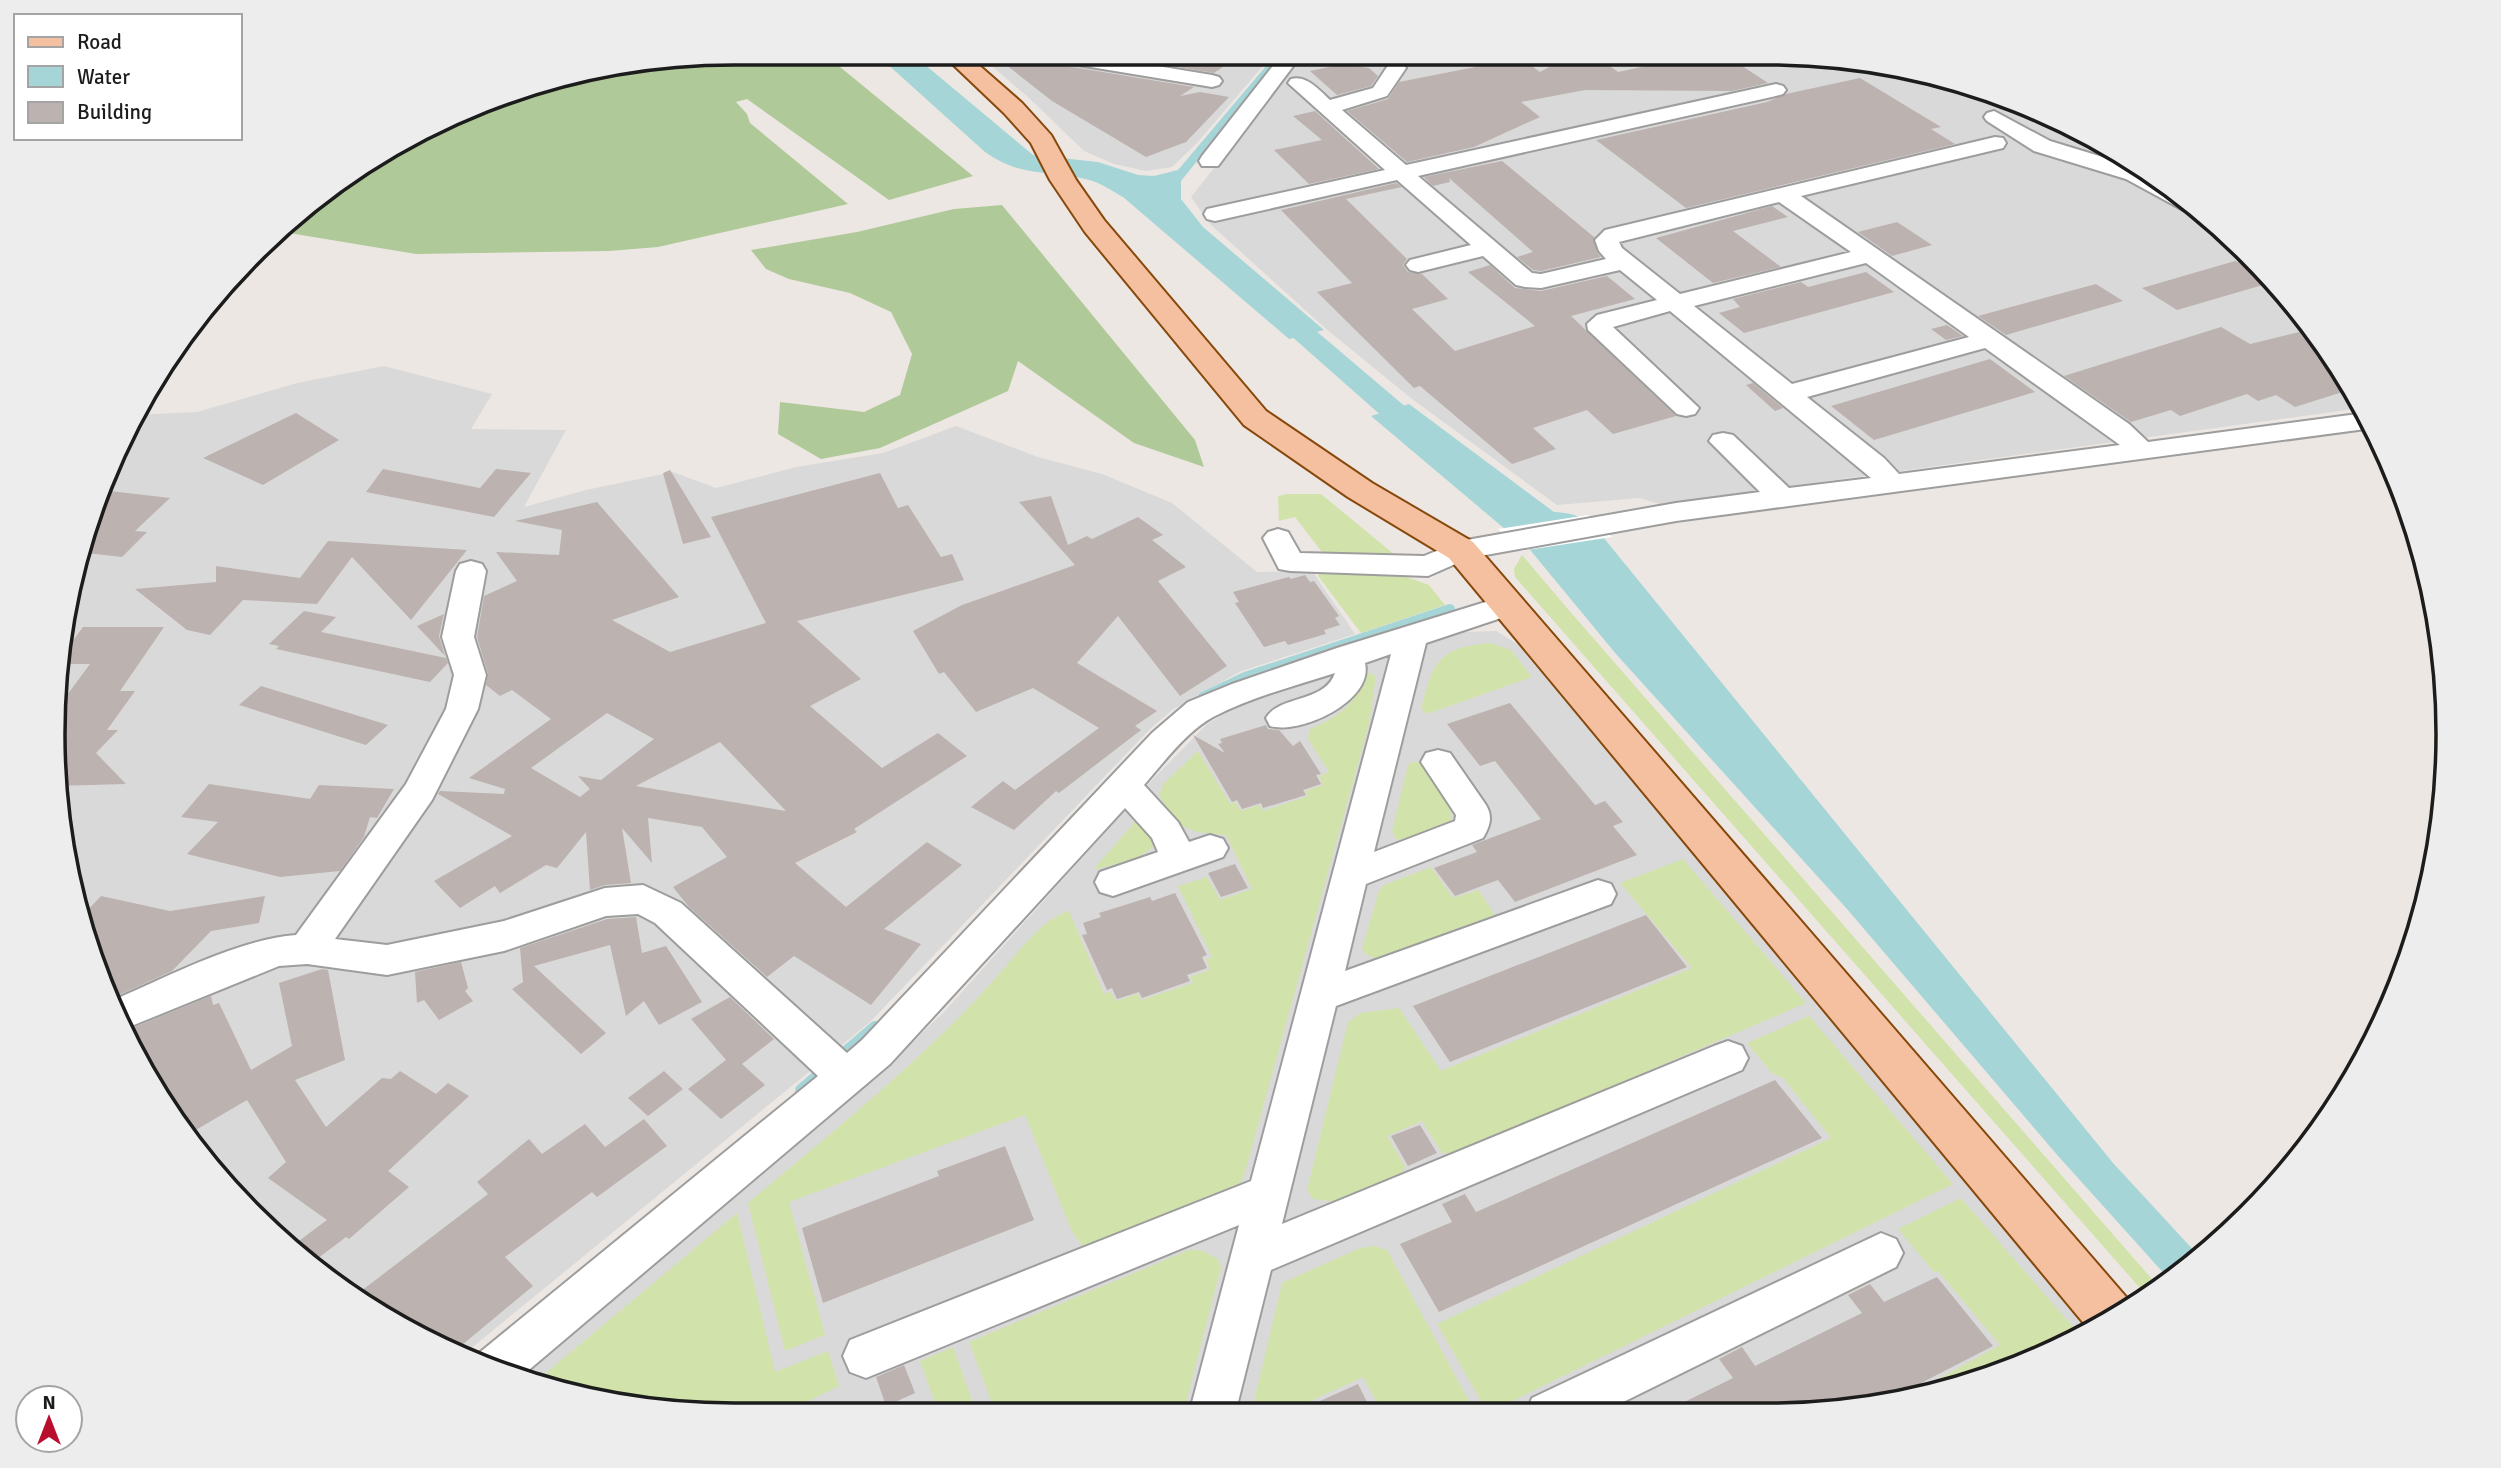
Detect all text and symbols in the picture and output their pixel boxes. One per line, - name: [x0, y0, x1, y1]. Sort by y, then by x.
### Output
- legend: [14, 14, 242, 140]
- text: Road: [77, 29, 122, 55]
- text: Water: [77, 64, 130, 90]
- text: Building: [77, 99, 152, 125]
- north arrow: [14, 1384, 84, 1454]
- text: N: [42, 1391, 56, 1415]

